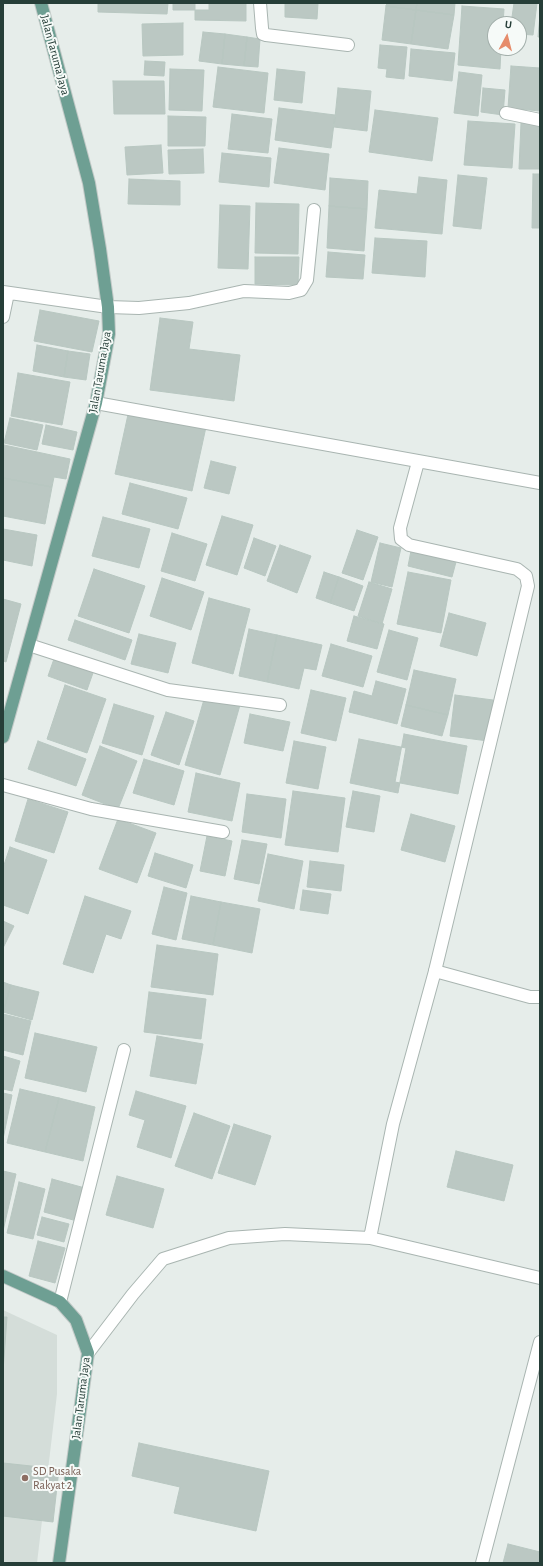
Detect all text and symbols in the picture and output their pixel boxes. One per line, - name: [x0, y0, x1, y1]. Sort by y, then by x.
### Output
- street label: Jalan Taruma Jaya: [37, 13, 73, 97]
- north arrow: [487, 16, 527, 56]
- text: U: [504, 19, 513, 30]
- street label: Jalan Taruma Jaya: [86, 330, 114, 414]
- street label: Jalan Taruma Jaya: [69, 1356, 93, 1440]
- place label: SD Pusaka Rakyat 2: [33, 1464, 81, 1492]
- marker: SD Pusaka Rakyat 2: [20, 1473, 30, 1483]

